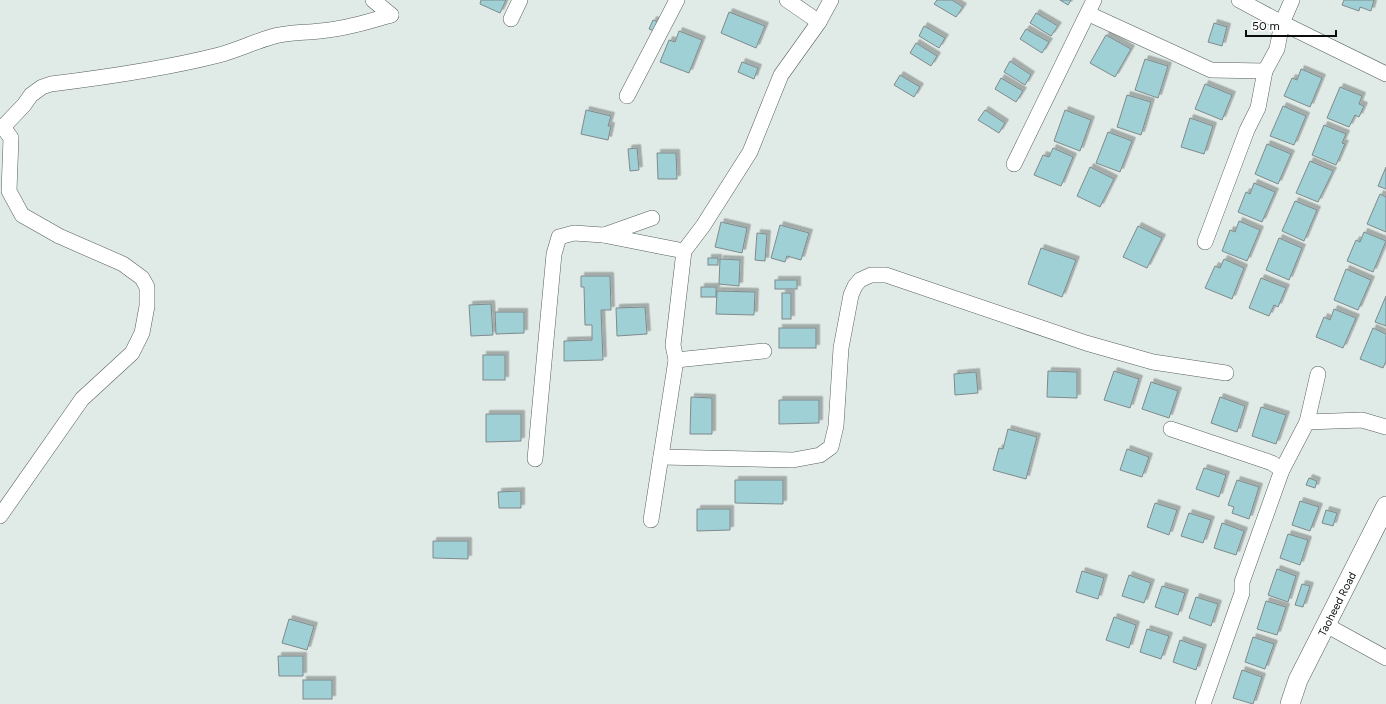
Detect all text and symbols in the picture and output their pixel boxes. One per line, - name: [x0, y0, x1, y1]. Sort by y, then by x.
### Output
- scale bar: [1246, 12, 1336, 38]
- text: 50 m: [1252, 19, 1280, 33]
- street label: Taoheed Road: [1316, 570, 1359, 638]

